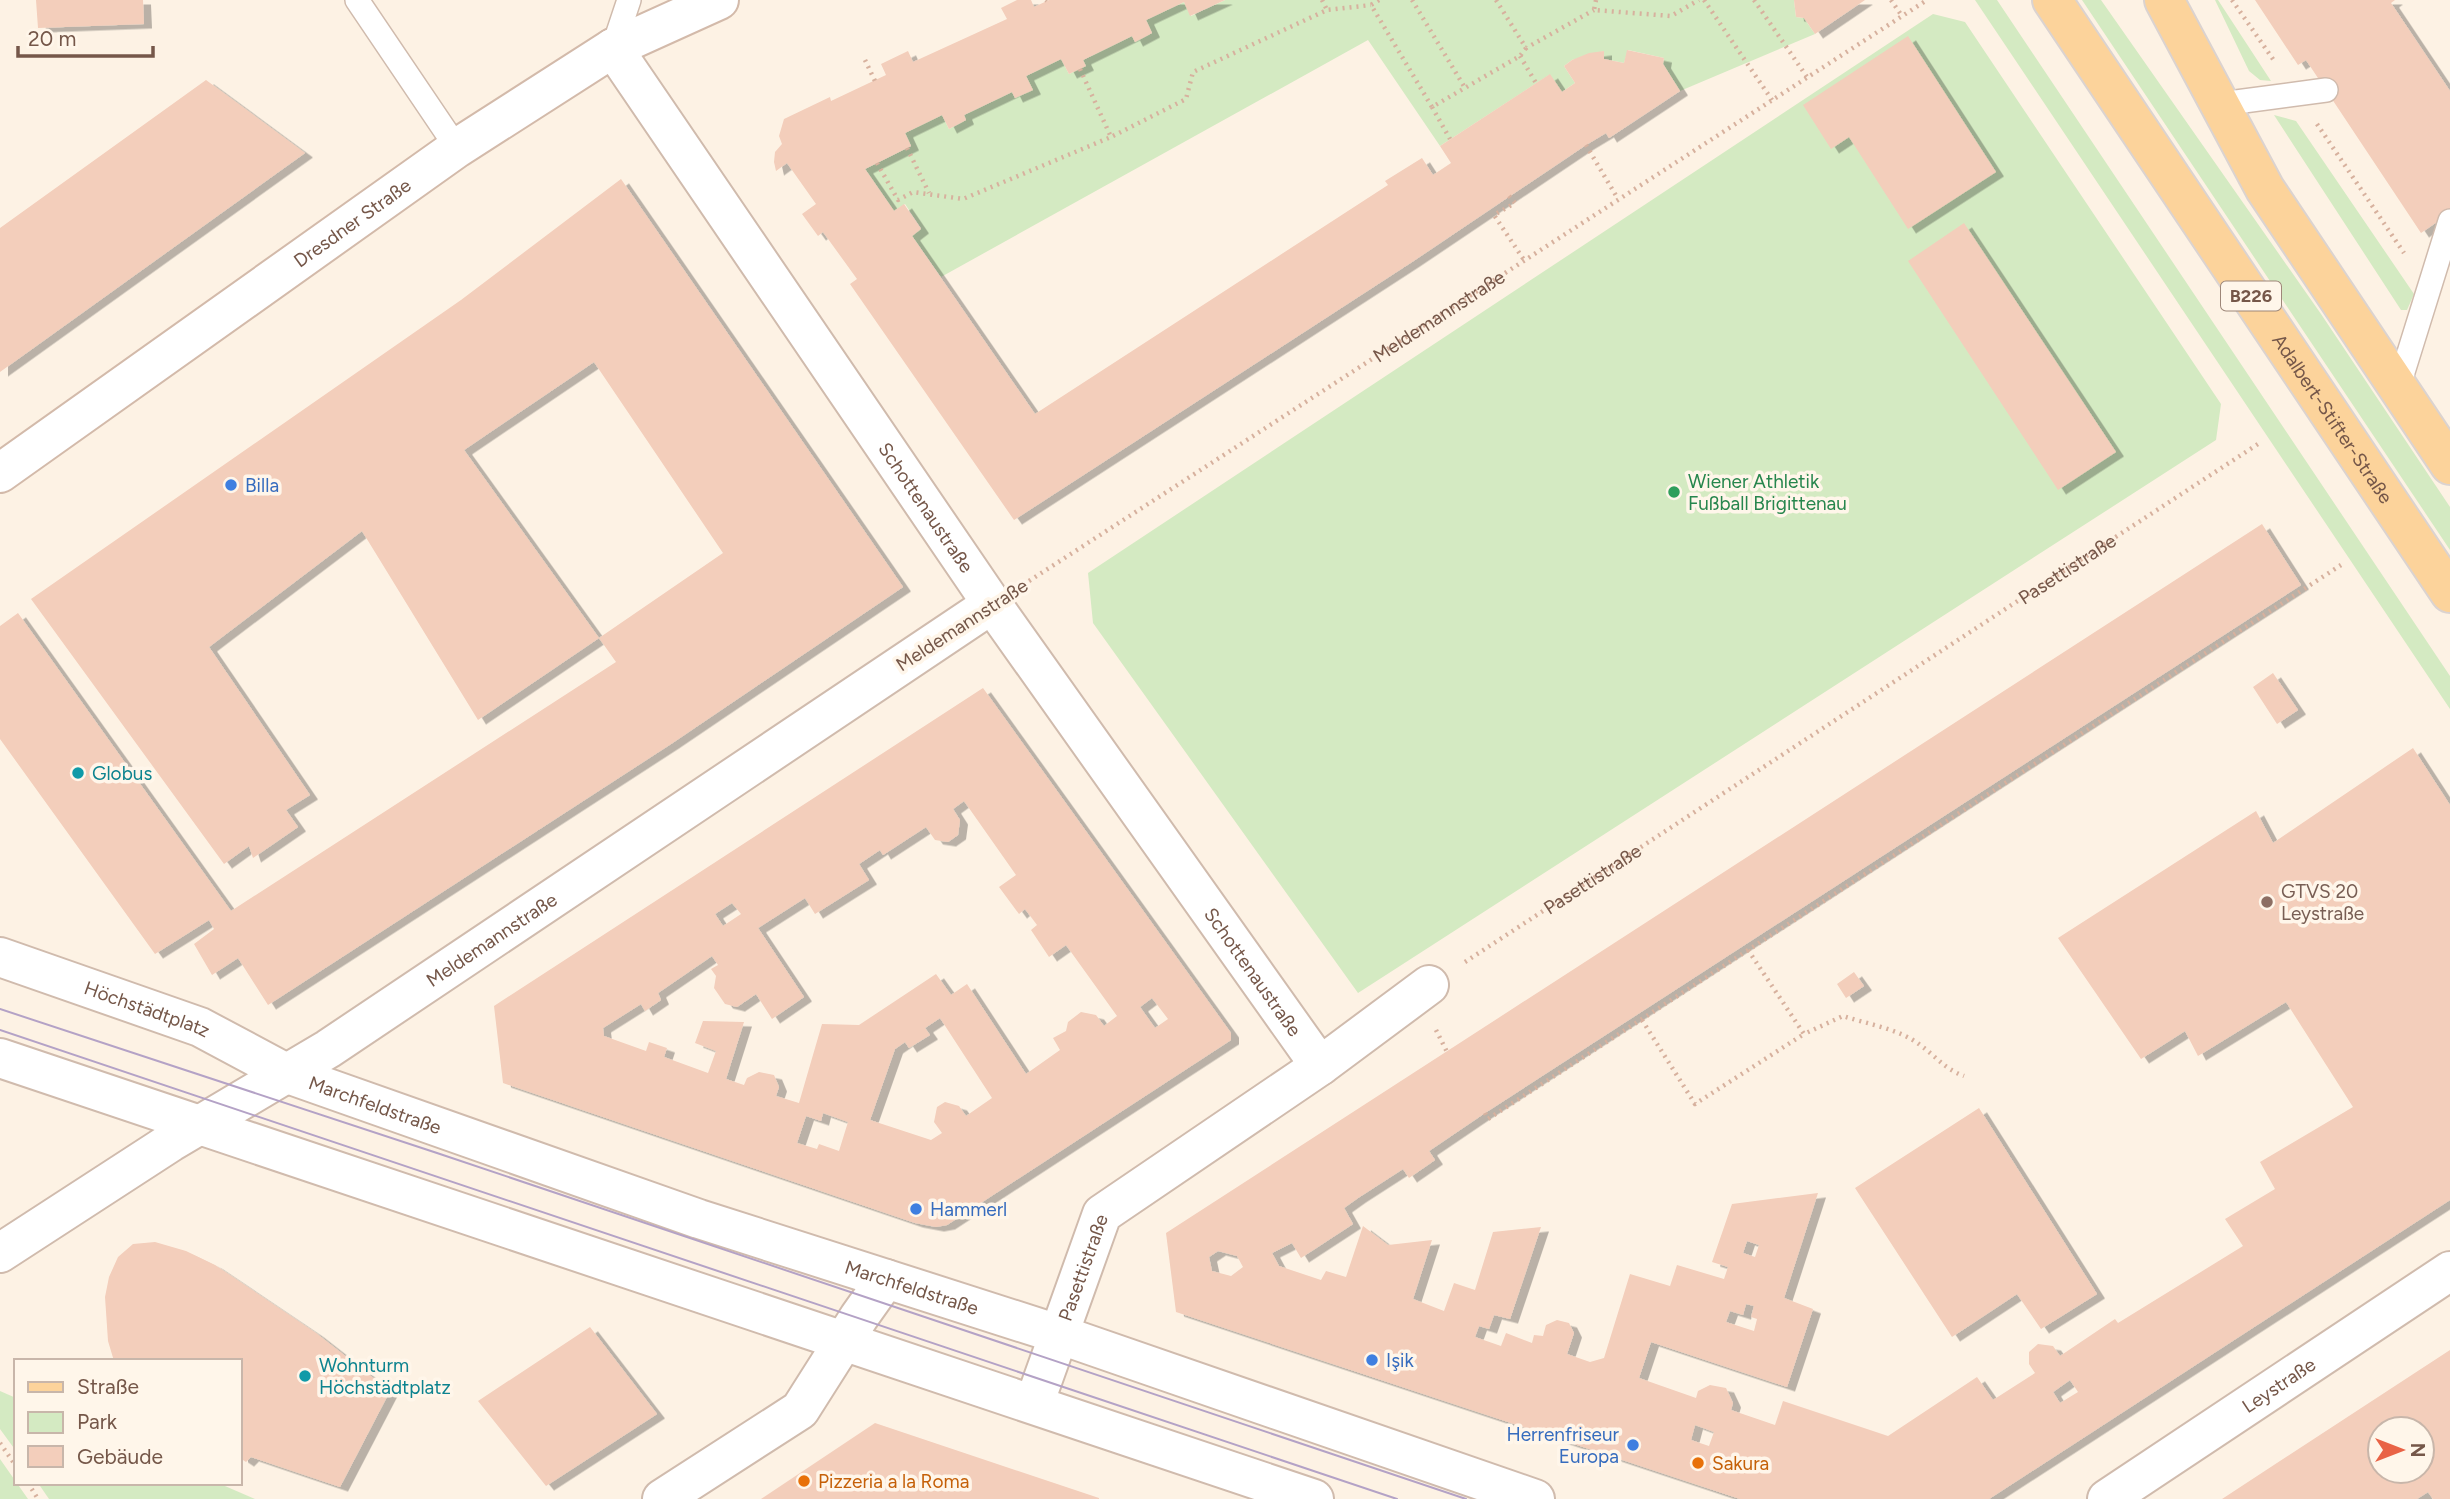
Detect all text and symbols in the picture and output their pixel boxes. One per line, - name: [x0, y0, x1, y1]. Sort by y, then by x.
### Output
- scale bar: [18, 14, 152, 58]
- text: 20 m: [28, 26, 76, 51]
- street label: Dresdner Straße: [289, 173, 415, 272]
- street label: Meldemannstraße: [1368, 265, 1509, 367]
- road number: B226: [2221, 282, 2281, 310]
- street label: Adalbert-Stifter-Straße: [2268, 329, 2398, 508]
- street label: Schottenaustraße: [874, 438, 979, 577]
- place label: Wiener Athletik Fußball Brigittenau: [1688, 470, 1847, 515]
- place label: Billa: [245, 474, 279, 497]
- marker: Billa: [223, 477, 239, 493]
- marker: Wiener Athletik Fußball Brigittenau: [1666, 484, 1682, 500]
- street label: Pasettistraße: [2014, 529, 2120, 609]
- street label: Meldemannstraße: [892, 574, 1032, 676]
- place label: Globus: [92, 762, 152, 785]
- marker: Globus: [70, 765, 86, 781]
- street label: Pasettistraße: [1539, 839, 1645, 919]
- place label: GTVS 20 Leystraße: [2281, 880, 2364, 925]
- street label: Meldemannstraße: [422, 888, 561, 992]
- marker: GTVS 20 Leystraße: [2259, 894, 2275, 910]
- street label: Schottenaustraße: [1200, 903, 1307, 1041]
- street label: Höchstädtplatz: [81, 976, 214, 1042]
- street label: Marchfeldstraße: [306, 1071, 444, 1139]
- place label: Hammerl: [930, 1198, 1007, 1221]
- marker: Hammerl: [908, 1201, 924, 1217]
- street label: Pasettistraße: [1053, 1211, 1113, 1324]
- street label: Marchfeldstraße: [842, 1255, 982, 1319]
- place label: Işik: [1386, 1349, 1414, 1372]
- marker: Işik: [1364, 1352, 1380, 1368]
- street label: Leystraße: [2238, 1352, 2320, 1418]
- place label: Wohnturm Höchstädtplatz: [319, 1354, 451, 1399]
- legend: [14, 1359, 242, 1485]
- marker: Wohnturm Höchstädtplatz: [297, 1368, 313, 1384]
- text: Straße: [77, 1374, 139, 1399]
- text: Park: [77, 1409, 118, 1434]
- north arrow: [2366, 1415, 2436, 1485]
- place label: Herrenfriseur Europa: [1506, 1423, 1620, 1468]
- marker: Herrenfriseur Europa: [1625, 1437, 1641, 1453]
- text: N: [2406, 1443, 2429, 1457]
- text: Gebäude: [77, 1444, 163, 1469]
- place label: Sakura: [1712, 1452, 1769, 1475]
- marker: Sakura: [1690, 1455, 1706, 1471]
- place label: Pizzeria a la Roma: [818, 1470, 969, 1493]
- marker: Pizzeria a la Roma: [796, 1473, 812, 1489]

